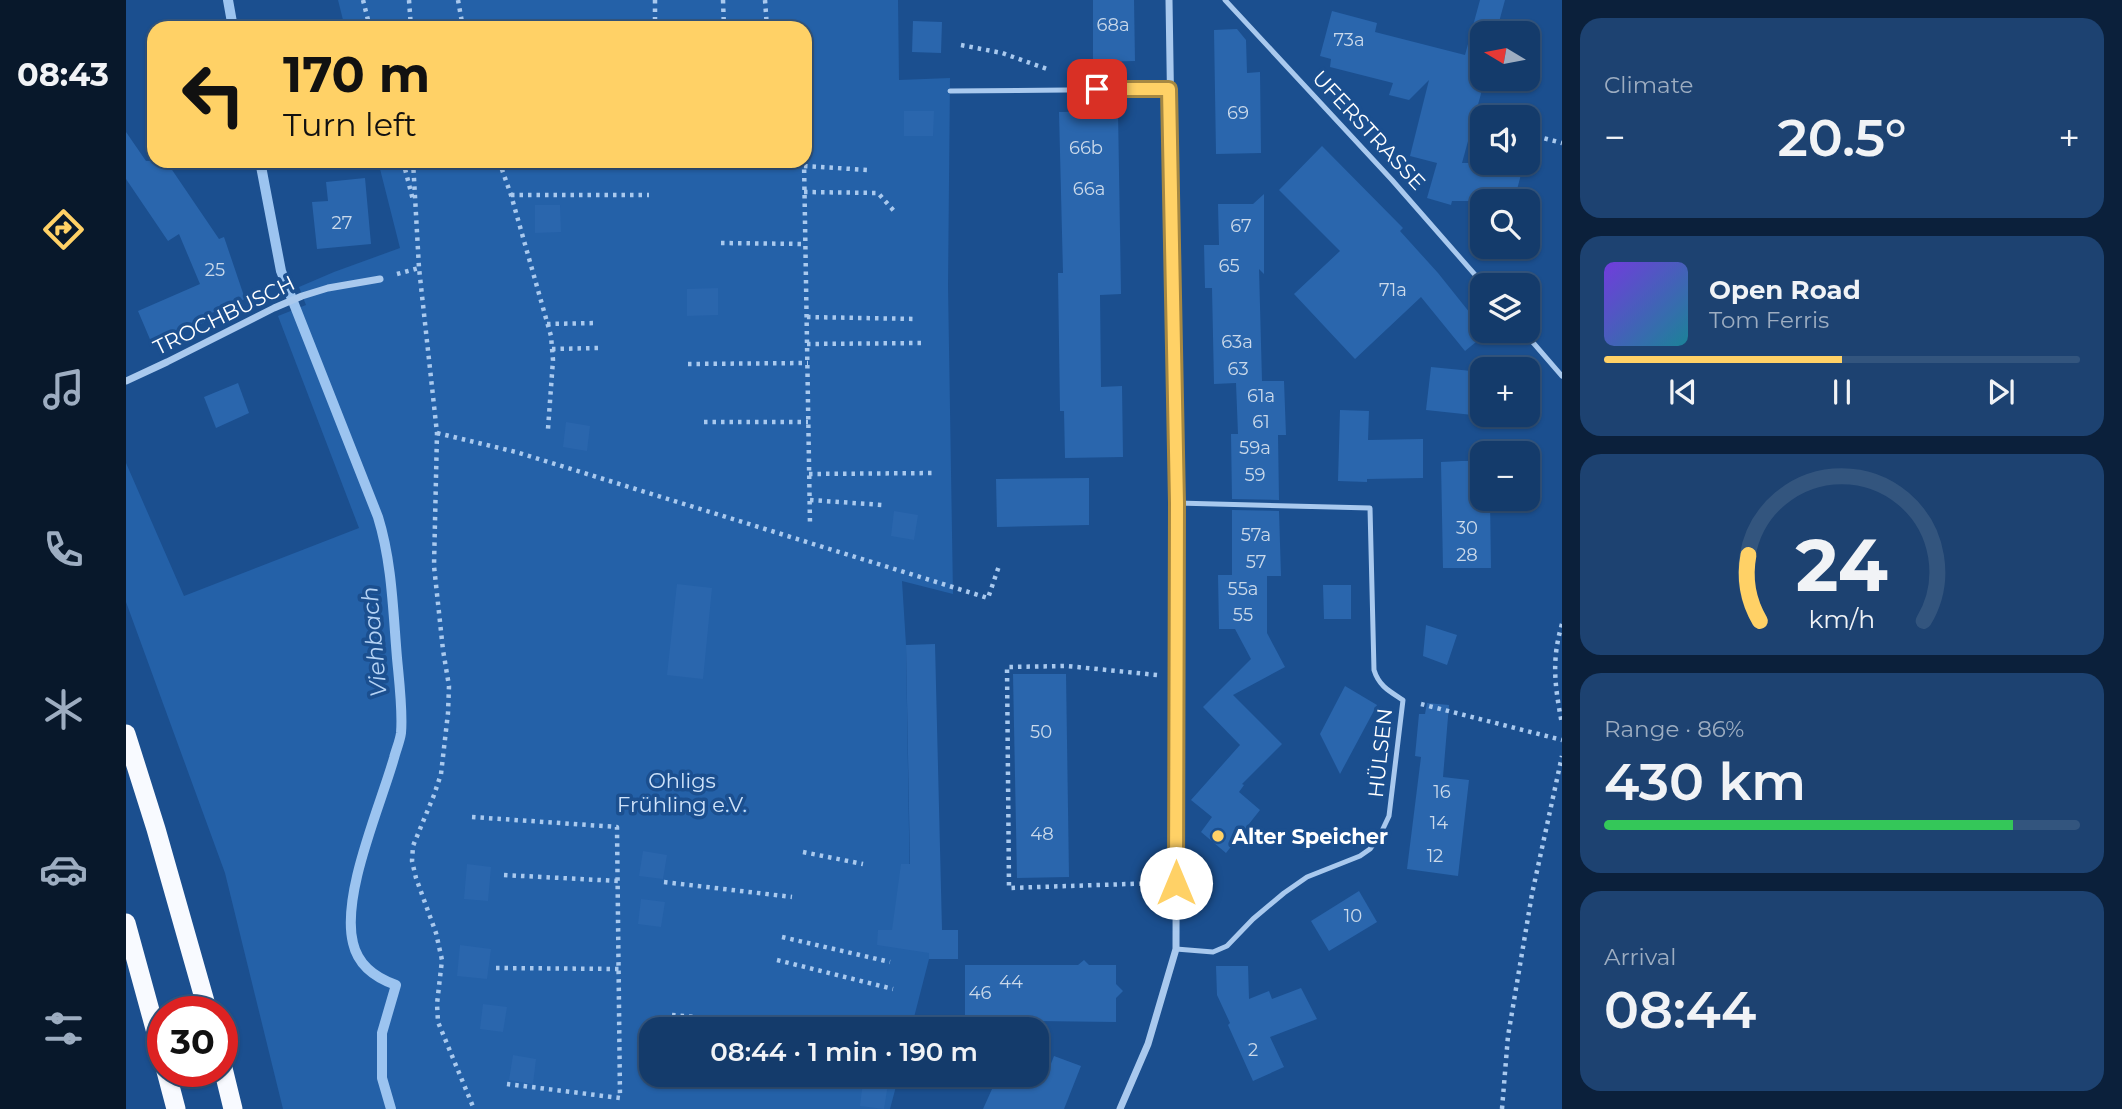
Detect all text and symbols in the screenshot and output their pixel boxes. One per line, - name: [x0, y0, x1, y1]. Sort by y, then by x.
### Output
- house number: 68a: [1096, 14, 1130, 36]
- north arrow: [1470, 21, 1540, 91]
- map controls: [1470, 21, 1540, 511]
- house number: 73a: [1333, 29, 1365, 51]
- text: 170 m: [283, 45, 430, 104]
- icon: left: [168, 49, 259, 140]
- text: 08:43: [17, 55, 109, 94]
- pin: [1067, 59, 1127, 119]
- street label: UFERSTRASSE: [1307, 65, 1431, 195]
- icon: arrive: [1078, 70, 1116, 108]
- text: Climate: [1604, 71, 1693, 99]
- house number: 69: [1227, 102, 1249, 124]
- text: Turn left: [283, 105, 417, 144]
- button: sound: [1470, 105, 1540, 175]
- text: 20.5°: [1778, 106, 1906, 169]
- text: −: [1604, 114, 1626, 161]
- text: +: [2058, 114, 2080, 161]
- house number: 66b: [1069, 137, 1103, 159]
- house number: 66a: [1073, 178, 1105, 200]
- button: search: [1470, 189, 1540, 259]
- icon: directions: [39, 205, 88, 254]
- house number: 27: [332, 212, 352, 234]
- house number: 67: [1230, 215, 1252, 237]
- house number: 65: [1218, 255, 1240, 277]
- house number: 25: [205, 259, 225, 281]
- street label: TROCHBUSCH: [149, 270, 299, 360]
- button: layers: [1470, 273, 1540, 343]
- text: Open Road: [1709, 274, 1861, 306]
- house number: 71a: [1379, 279, 1407, 301]
- text: Tom Ferris: [1709, 306, 1829, 334]
- house number: 63a: [1221, 331, 1253, 353]
- button: +: [1470, 357, 1540, 427]
- house number: 63: [1227, 358, 1249, 380]
- icon: music: [39, 365, 88, 414]
- icon: previous: [1664, 373, 1702, 411]
- icon: pause: [1823, 373, 1861, 411]
- icon: next: [1982, 373, 2020, 411]
- house number: 61a: [1247, 385, 1275, 407]
- house number: 61: [1252, 411, 1270, 433]
- house number: 59a: [1239, 437, 1271, 459]
- button: −: [1470, 441, 1540, 511]
- house number: 59: [1244, 464, 1266, 486]
- house number: 30: [1456, 517, 1478, 539]
- text: 24: [1796, 521, 1888, 609]
- house number: 57a: [1241, 524, 1271, 546]
- icon: phone: [39, 525, 88, 574]
- house number: 28: [1456, 544, 1478, 566]
- house number: 57: [1246, 551, 1266, 573]
- house number: 55a: [1228, 578, 1258, 600]
- water label: Viehbach: [355, 586, 393, 698]
- text: km/h: [1809, 603, 1875, 633]
- house number: 55: [1233, 604, 1253, 626]
- icon: climate: [39, 685, 88, 734]
- street label: HÜLSEN: [1363, 707, 1397, 799]
- text: Range · 86%: [1604, 715, 1744, 743]
- house number: 50: [1030, 721, 1052, 743]
- text: 430 km: [1604, 750, 1806, 813]
- park label: Ohligs Frühling e.V.: [617, 768, 747, 817]
- house number: 16: [1433, 781, 1451, 803]
- house number: 14: [1430, 812, 1448, 834]
- house number: 48: [1030, 823, 1054, 845]
- place label: Alter Speicher: [1231, 824, 1388, 849]
- marker: Alter Speicher: [1210, 828, 1226, 844]
- icon: car: [39, 845, 88, 894]
- house number: 12: [1427, 845, 1443, 867]
- position arrow: [1139, 846, 1213, 920]
- house number: 10: [1344, 905, 1362, 927]
- text: Arrival: [1604, 943, 1677, 971]
- house number: 44: [999, 971, 1023, 993]
- text: 08:44: [1604, 978, 1756, 1041]
- house number: 46: [969, 982, 991, 1004]
- speed limit sign: 30: [147, 996, 238, 1087]
- icon: filters: [39, 1004, 88, 1053]
- text: 08:44 · 1 min · 190 m: [710, 1036, 978, 1068]
- house number: 2: [1248, 1039, 1258, 1061]

